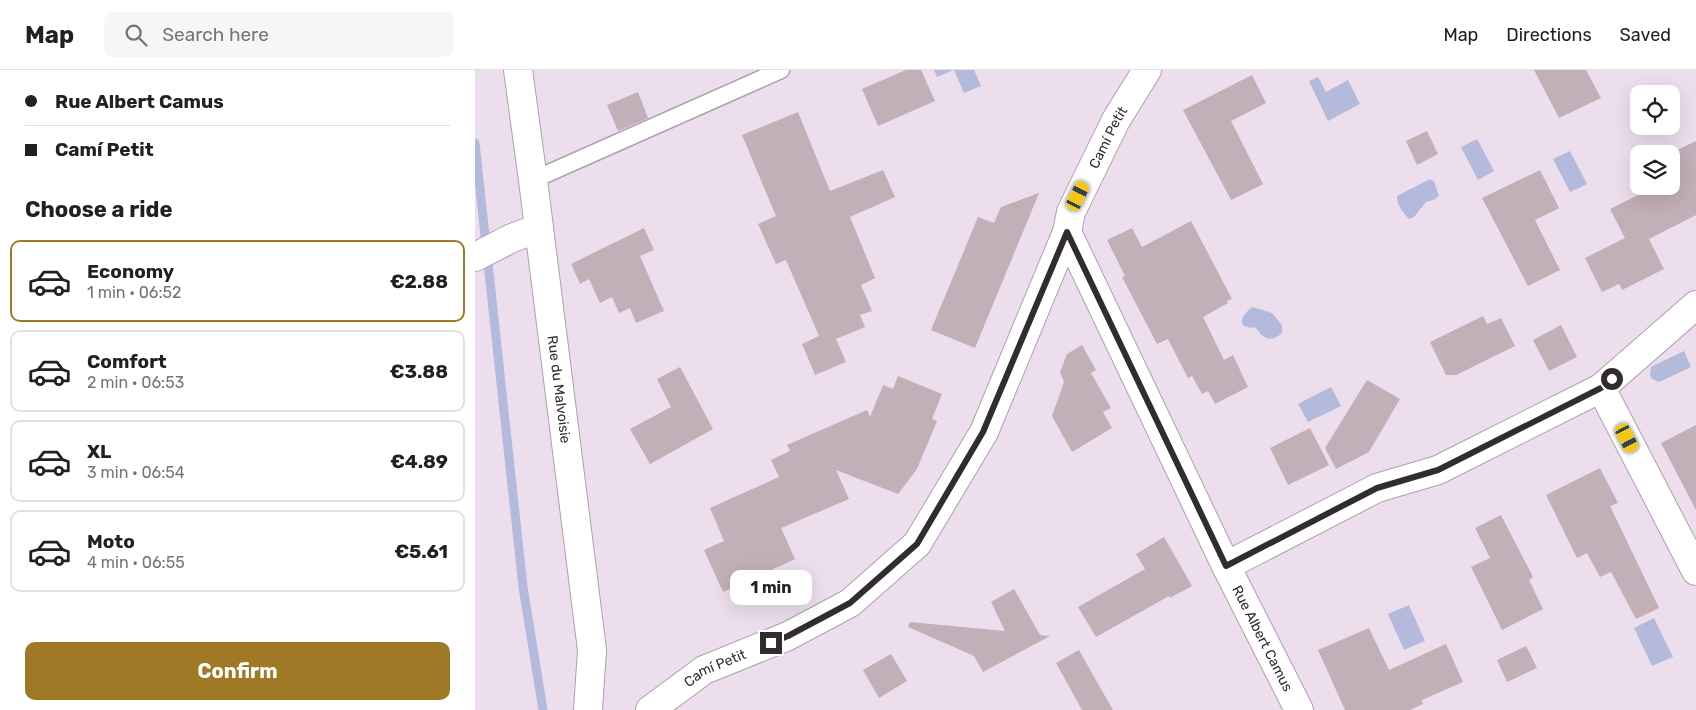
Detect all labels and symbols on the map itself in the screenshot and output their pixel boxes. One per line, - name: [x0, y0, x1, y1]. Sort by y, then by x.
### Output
- street label: Camí Petit: [1086, 103, 1132, 171]
- car: [1064, 179, 1091, 213]
- street label: Rue du Malvoisie: [544, 334, 574, 445]
- route start: [1601, 368, 1623, 390]
- car: [1613, 421, 1640, 455]
- callout: 1 min: [730, 570, 812, 606]
- street label: Rue Albert Camus: [1228, 583, 1296, 695]
- route end: [760, 632, 782, 654]
- street label: Camí Petit: [681, 646, 749, 691]

